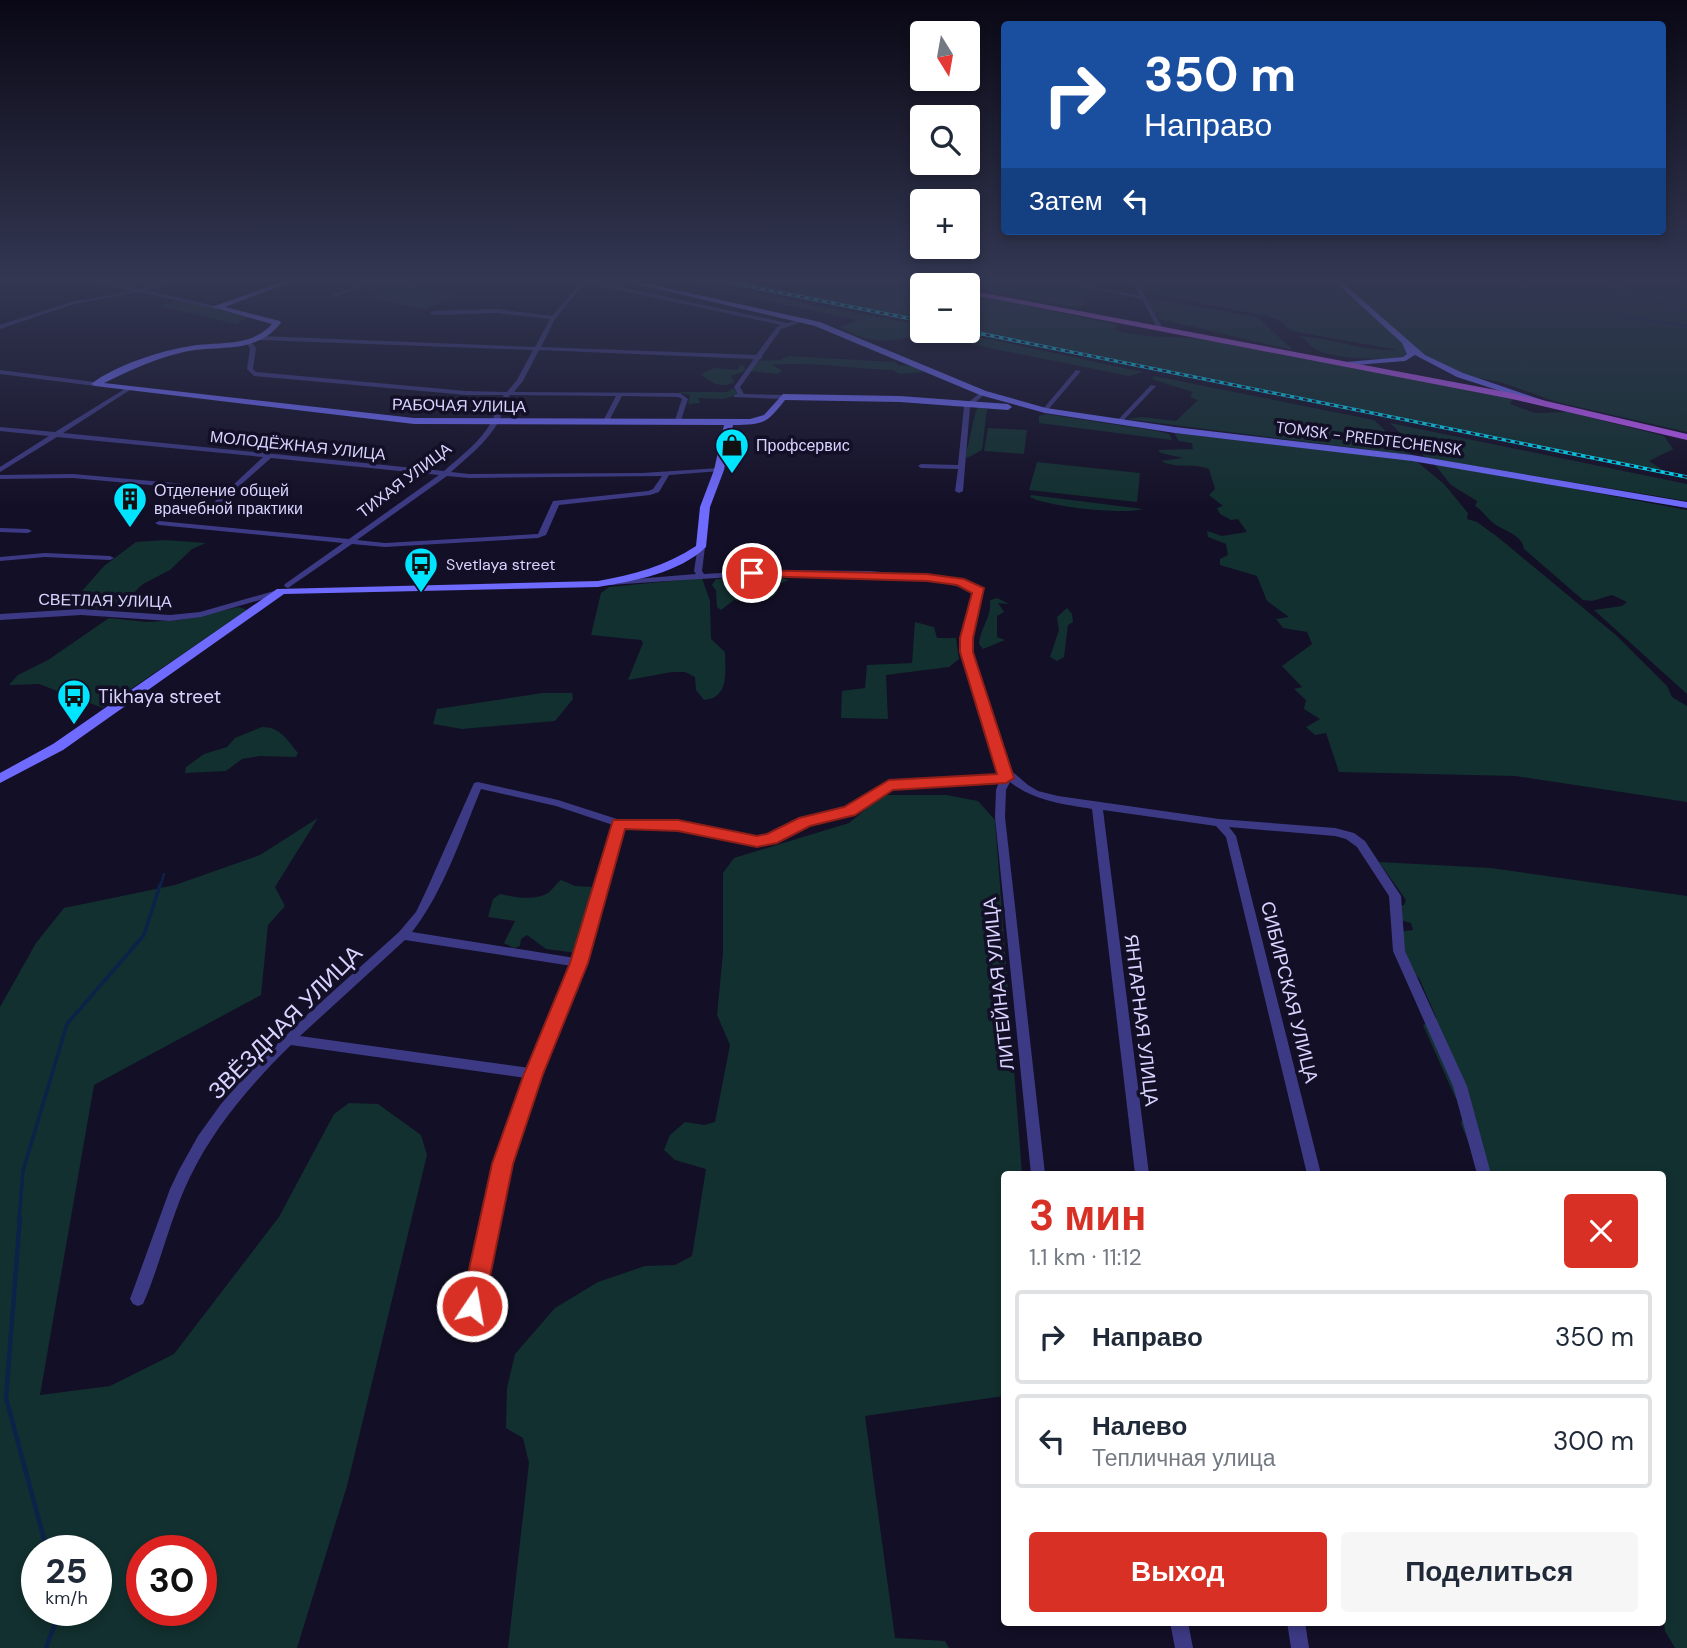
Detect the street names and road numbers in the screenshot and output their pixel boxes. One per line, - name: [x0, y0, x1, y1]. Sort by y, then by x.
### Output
- street label: РАБОЧАЯ УЛИЦА: [392, 394, 526, 417]
- street label: TOMSK - PREDTECHENSK: [1275, 417, 1463, 460]
- street label: МОЛОДЁЖНАЯ УЛИЦА: [209, 426, 387, 465]
- street label: ТИХАЯ УЛИЦА: [353, 438, 456, 523]
- street label: СВЕТЛАЯ УЛИЦА: [38, 589, 172, 612]
- street label: ЛИТЕЙНАЯ УЛИЦА: [977, 896, 1020, 1072]
- street label: СИБИРСКАЯ УЛИЦА: [1255, 899, 1324, 1086]
- street label: ЯНТАРНАЯ УЛИЦА: [1119, 933, 1165, 1108]
- street label: ЗВЁЗДНАЯ УЛИЦА: [201, 938, 369, 1106]

